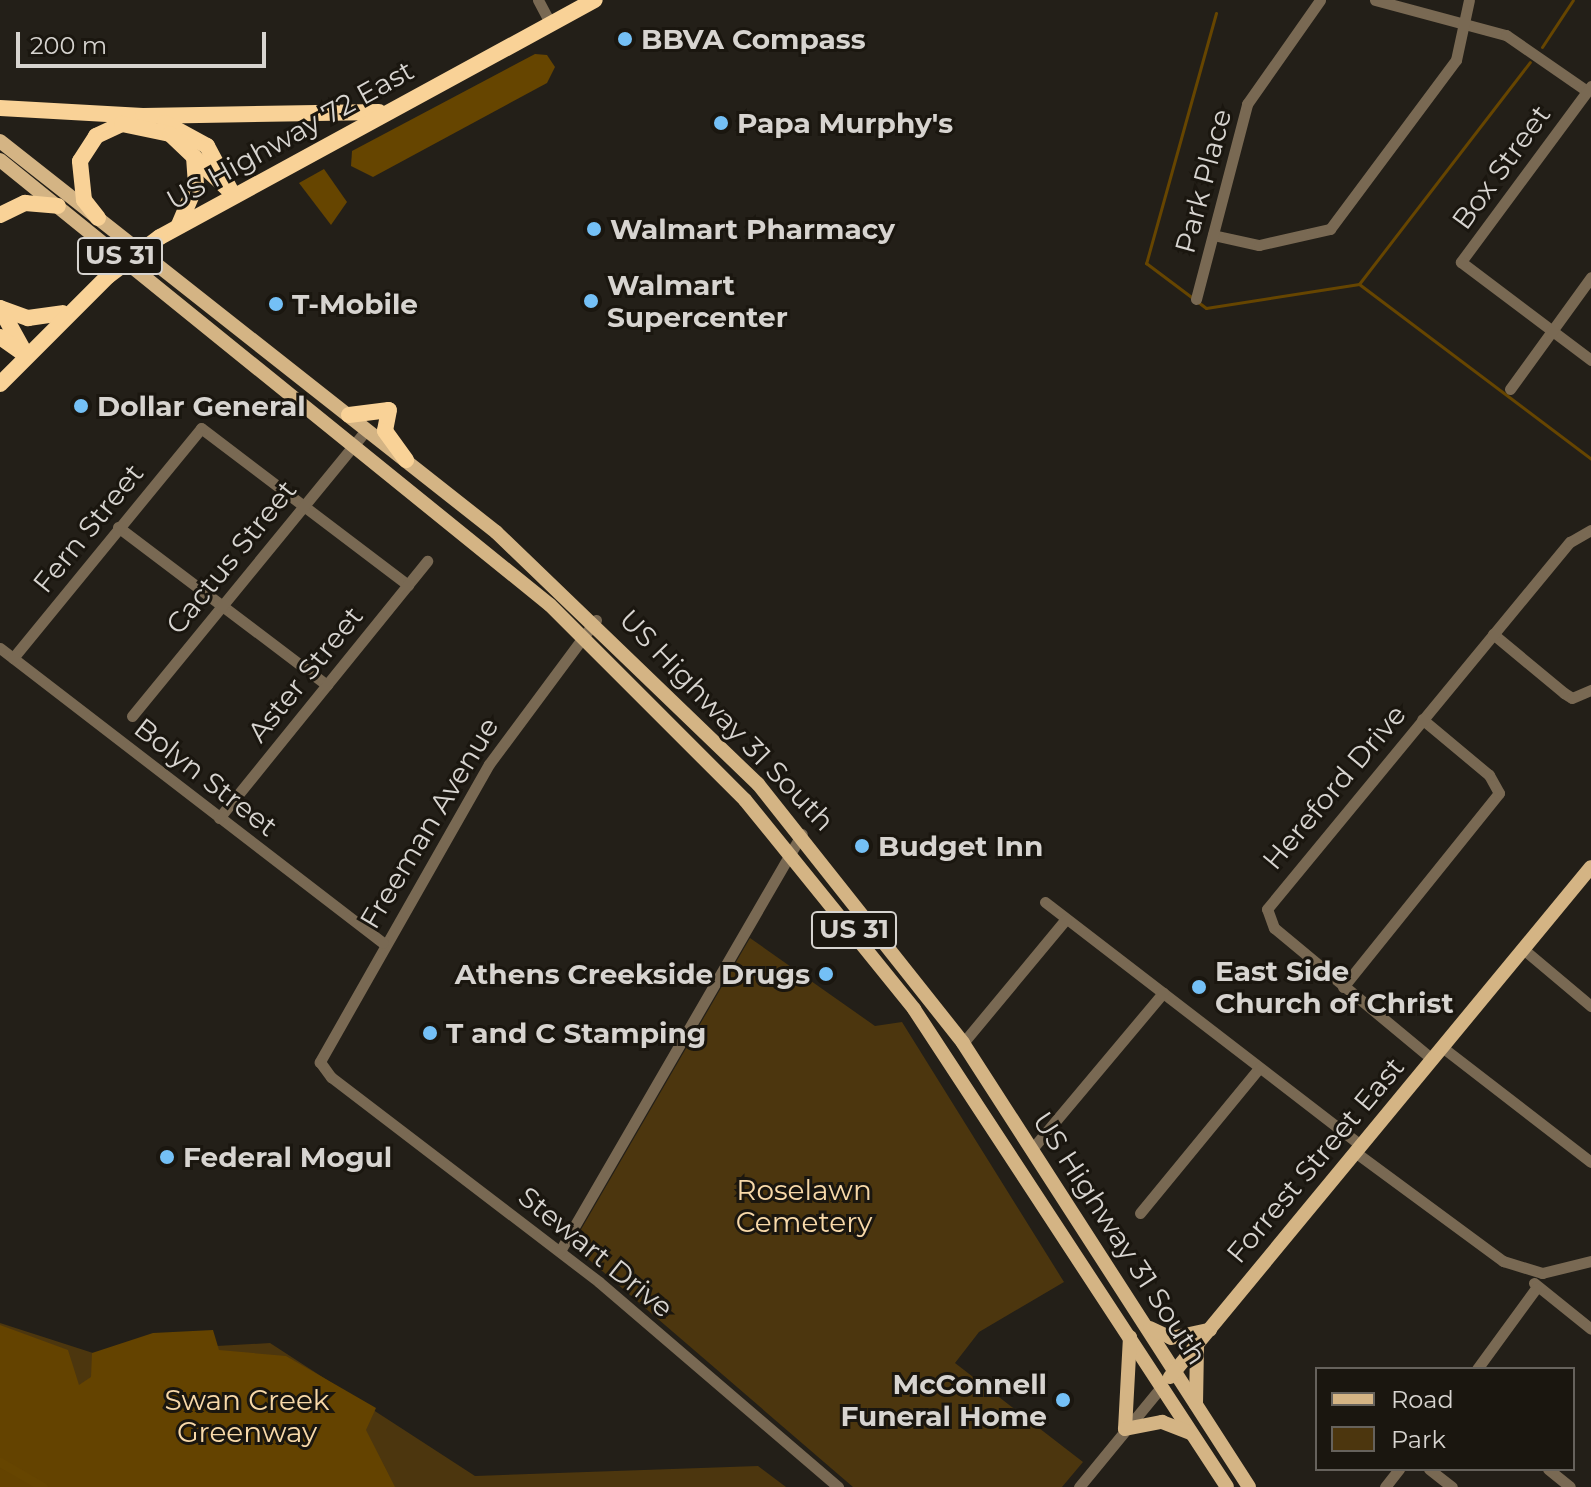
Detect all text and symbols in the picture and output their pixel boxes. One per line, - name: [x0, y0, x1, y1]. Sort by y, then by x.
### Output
- scale bar: [20, 16, 270, 66]
- place label: BBVA Compass: [641, 22, 866, 56]
- marker: BBVA Compass: [616, 30, 634, 48]
- text: 200 m: [30, 31, 107, 60]
- street label: US Highway 72 East: [161, 53, 419, 217]
- street label: Box Street: [1445, 98, 1557, 236]
- street label: Park Place: [1168, 105, 1238, 257]
- place label: Papa Murphy's: [737, 106, 953, 140]
- marker: Papa Murphy's: [712, 114, 730, 132]
- place label: Walmart Pharmacy: [610, 212, 895, 246]
- marker: Walmart Pharmacy: [585, 220, 603, 238]
- road number: US 31: [76, 234, 164, 278]
- place label: Walmart Supercenter: [607, 268, 788, 334]
- place label: T-Mobile: [292, 287, 418, 321]
- marker: Walmart Supercenter: [582, 292, 600, 310]
- marker: T-Mobile: [267, 295, 285, 313]
- place label: Dollar General: [97, 389, 306, 423]
- marker: Dollar General: [72, 397, 90, 415]
- street label: Fern Street: [26, 457, 150, 599]
- street label: Cactus Street: [159, 473, 303, 641]
- street label: Aster Street: [240, 599, 370, 749]
- street label: US Highway 31 South: [613, 602, 841, 838]
- street label: Hereford Drive: [1255, 698, 1413, 876]
- street label: Bolyn Street: [128, 711, 284, 843]
- street label: Freeman Avenue: [353, 711, 505, 935]
- place label: Budget Inn: [878, 829, 1043, 863]
- marker: Budget Inn: [853, 837, 871, 855]
- road number: US 31: [810, 908, 898, 952]
- place label: East Side Church of Christ: [1215, 954, 1454, 1020]
- place label: Athens Creekside Drugs: [455, 957, 810, 991]
- marker: Athens Creekside Drugs: [817, 965, 835, 983]
- marker: East Side Church of Christ: [1190, 978, 1208, 996]
- place label: T and C Stamping: [446, 1016, 706, 1050]
- marker: T and C Stamping: [421, 1024, 439, 1042]
- street label: Forrest Street East: [1219, 1050, 1411, 1270]
- street label: US Highway 31 South: [1026, 1105, 1214, 1371]
- place label: Federal Mogul: [183, 1140, 392, 1174]
- marker: Federal Mogul: [158, 1148, 176, 1166]
- park label: Roselawn Cemetery: [736, 1173, 872, 1239]
- street label: Stewart Drive: [512, 1179, 680, 1325]
- place label: McConnell Funeral Home: [840, 1367, 1047, 1433]
- legend: [1315, 1367, 1575, 1471]
- park label: Swan Creek Greenway: [164, 1383, 330, 1449]
- text: Road: [1391, 1385, 1454, 1414]
- marker: McConnell Funeral Home: [1054, 1391, 1072, 1409]
- text: Park: [1391, 1425, 1446, 1454]

